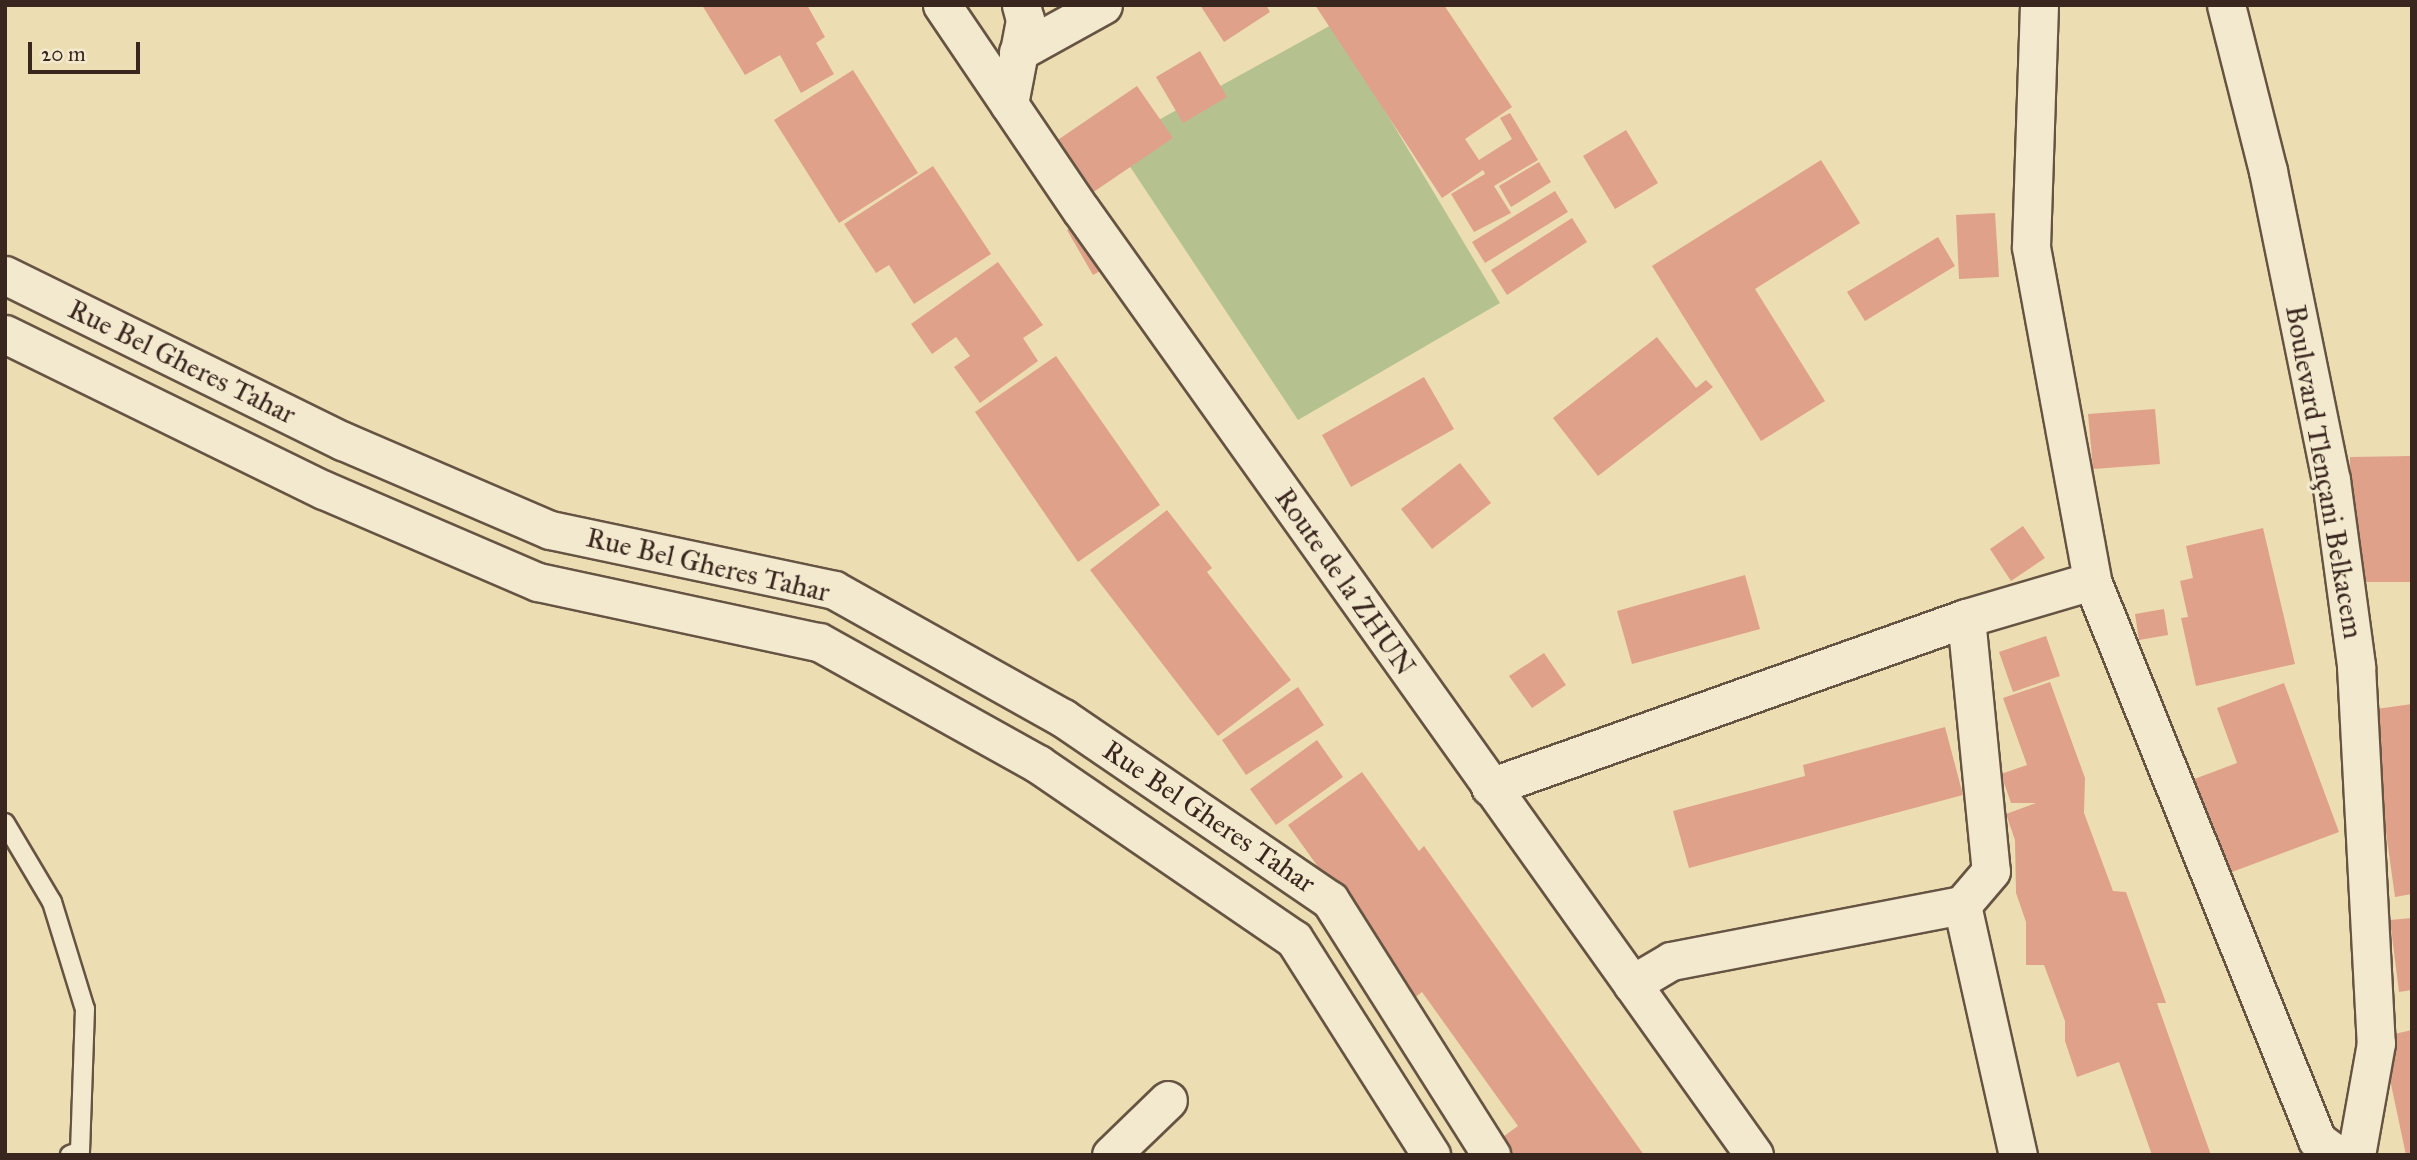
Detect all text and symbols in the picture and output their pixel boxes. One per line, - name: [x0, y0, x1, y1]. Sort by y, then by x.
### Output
- scale bar: [32, 28, 144, 72]
- text: 20 m: [41, 41, 86, 67]
- street label: Rue Bel Gheres Tahar: [63, 292, 301, 432]
- street label: Boulevard Tlençani Belkacem: [2278, 303, 2370, 641]
- street label: Route de la ZHUN: [1268, 482, 1422, 682]
- street label: Rue Bel Gheres Tahar: [583, 521, 833, 609]
- street label: Rue Bel Gheres Tahar: [1096, 733, 1322, 901]

